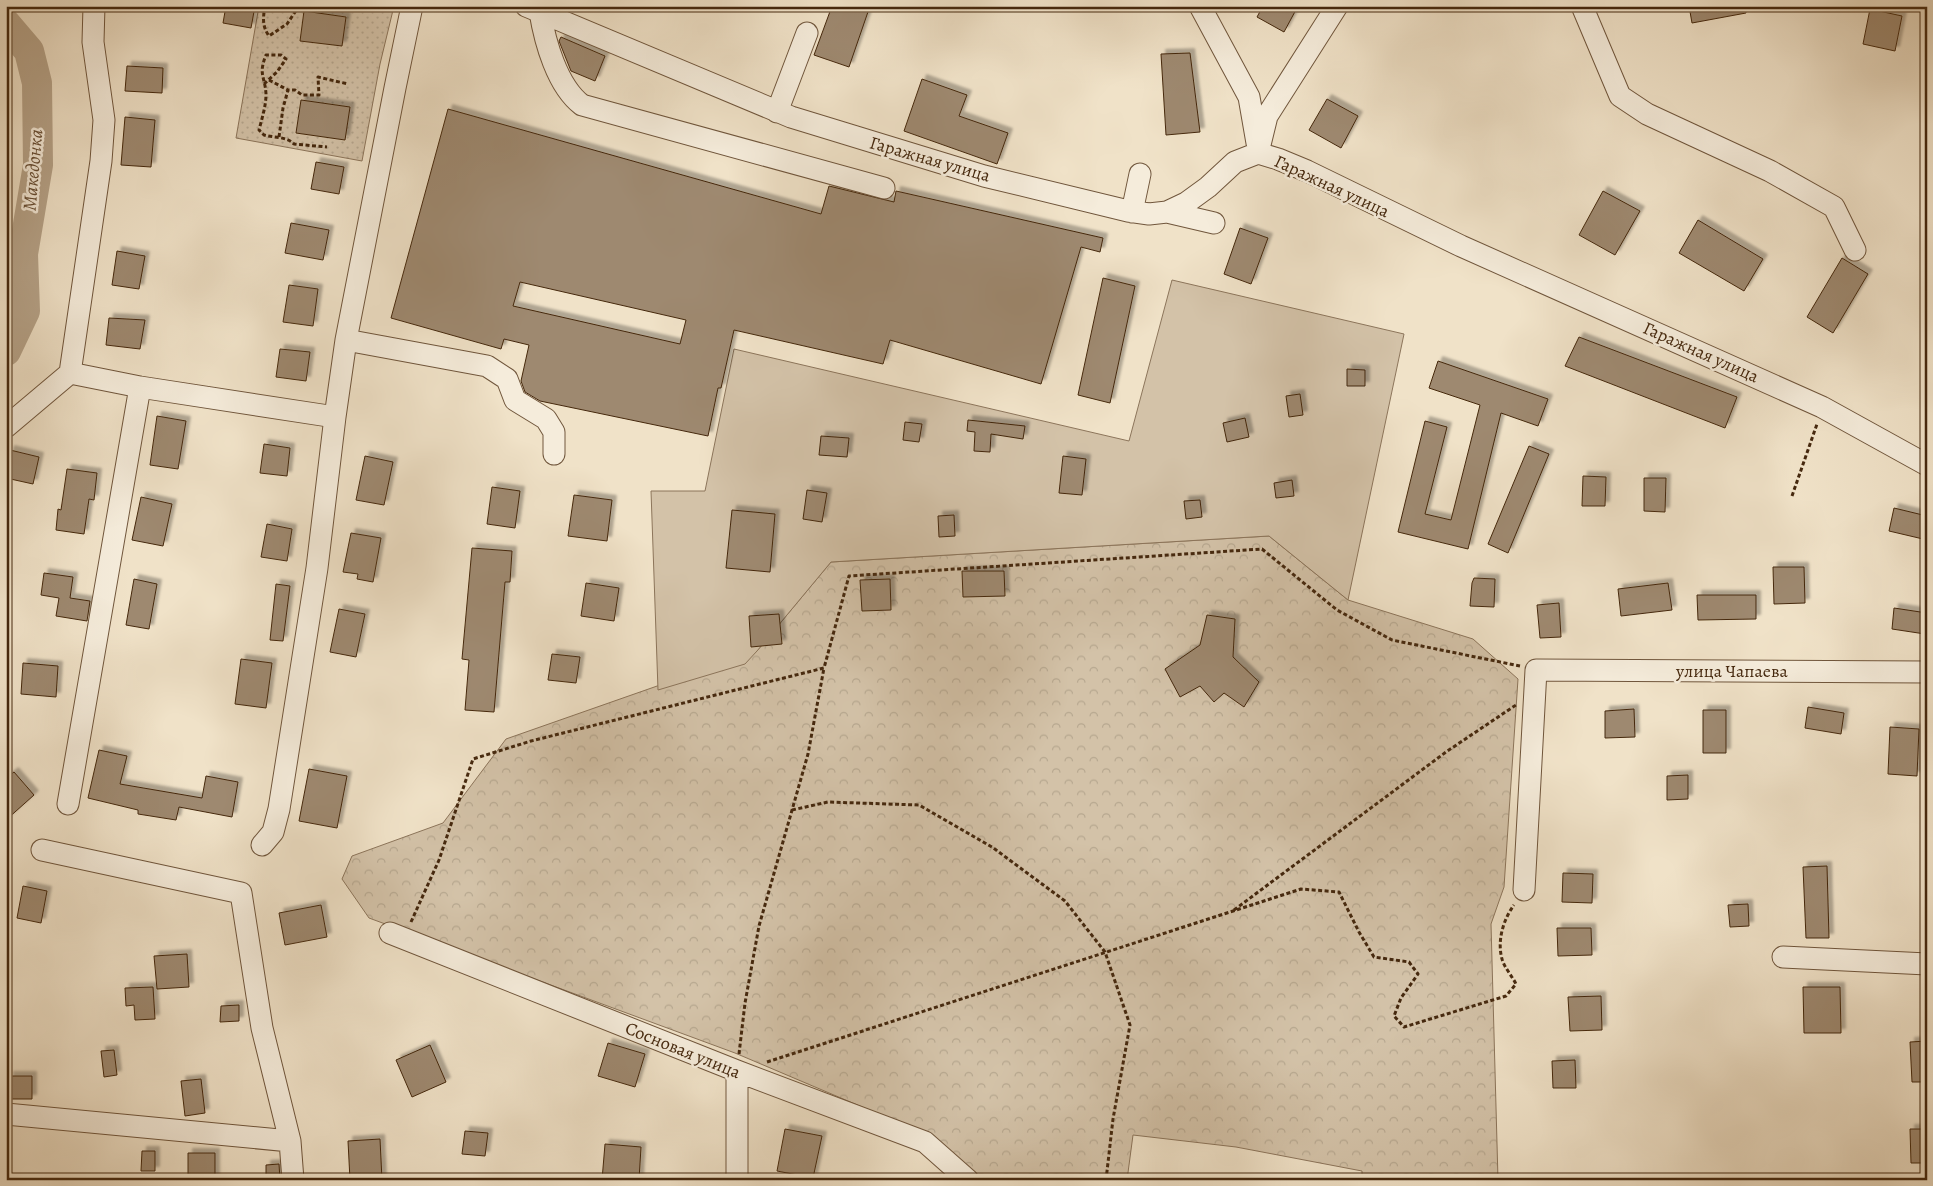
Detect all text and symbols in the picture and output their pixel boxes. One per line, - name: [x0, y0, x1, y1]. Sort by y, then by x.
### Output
- water label: Македонка: [16, 128, 50, 212]
- street label: Гаражная улица: [867, 130, 994, 188]
- street label: Гаражная улица: [1271, 149, 1394, 223]
- street label: Гаражная улица: [1639, 316, 1763, 389]
- street label: улица Чапаева: [1675, 659, 1789, 683]
- street label: Сосновая улица: [622, 1016, 745, 1084]

